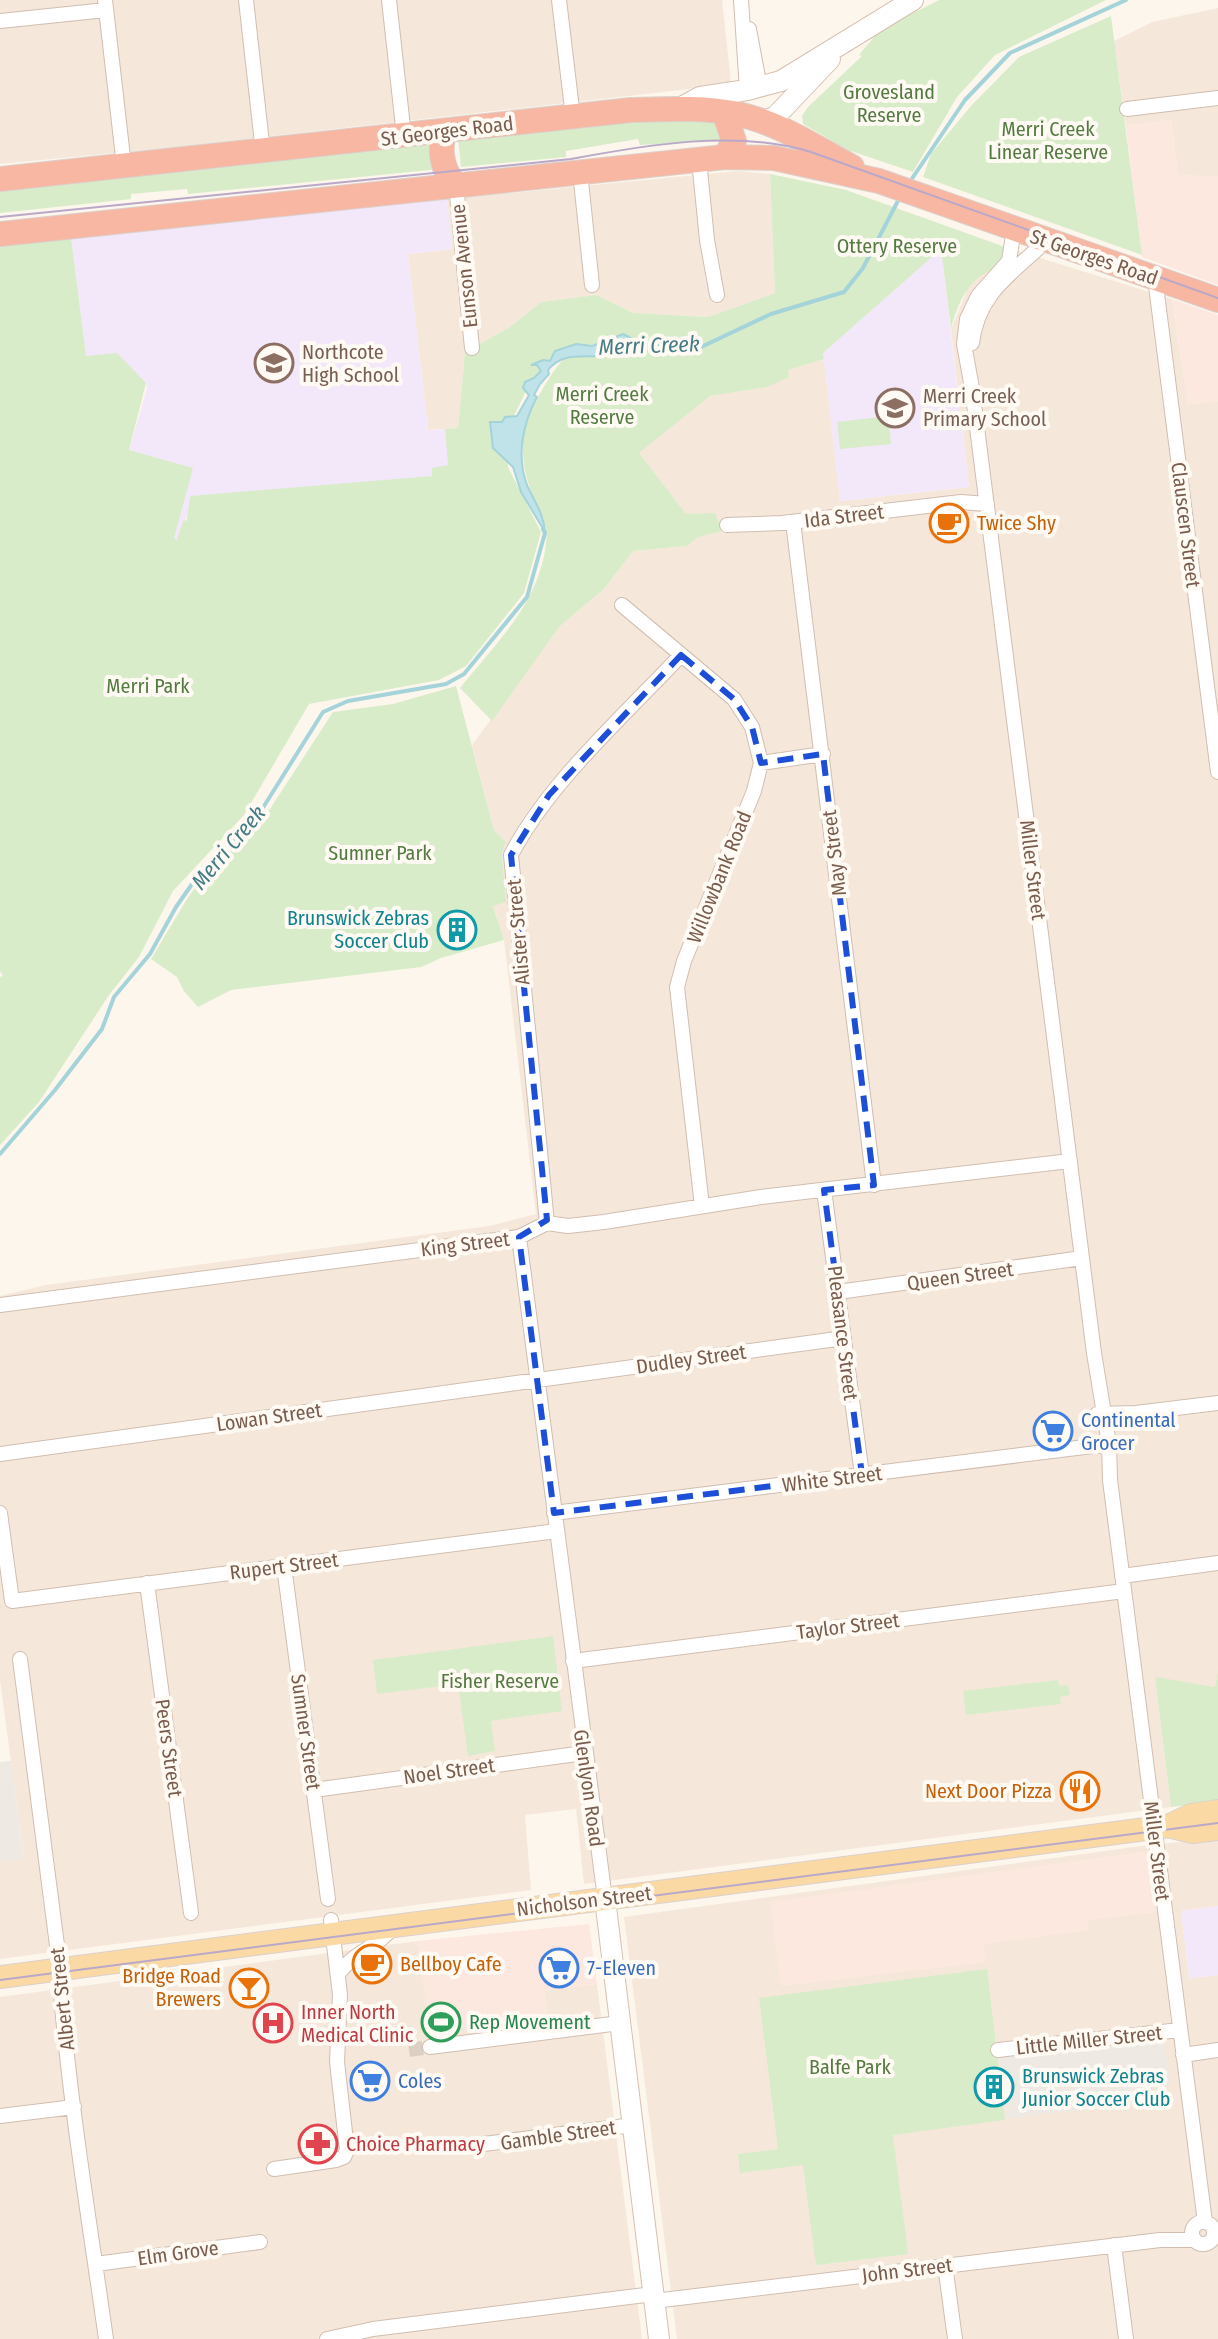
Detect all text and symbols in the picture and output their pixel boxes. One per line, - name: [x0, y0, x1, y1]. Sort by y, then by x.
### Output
- park label: Grovesland Reserve: [843, 80, 935, 127]
- street label: St Georges Road: [379, 111, 515, 151]
- park label: Merri Creek Linear Reserve: [988, 117, 1108, 164]
- street label: Eunson Avenue: [446, 203, 482, 329]
- street label: St Georges Road: [1027, 224, 1161, 290]
- park label: Ottery Reserve: [837, 234, 957, 258]
- water label: Merri Creek: [598, 330, 700, 361]
- place label: Northcote High School: [302, 340, 399, 387]
- school or university icon: Northcote High School: [253, 342, 295, 384]
- park label: Merri Creek Reserve: [555, 382, 649, 429]
- place label: Merri Creek Primary School: [923, 384, 1046, 431]
- school or university icon: Merri Creek Primary School: [874, 387, 916, 429]
- street label: Clauscen Street: [1166, 461, 1206, 590]
- street label: Ida Street: [803, 499, 885, 533]
- cafe icon: Twice Shy: [928, 502, 970, 544]
- place label: Twice Shy: [977, 511, 1056, 535]
- park label: Merri Park: [106, 674, 190, 698]
- water label: Merri Creek: [186, 800, 271, 895]
- street label: Willowbank Road: [682, 807, 756, 947]
- street label: May Street: [817, 808, 851, 897]
- street label: Miller Street: [1015, 819, 1051, 922]
- park label: Sumner Park: [328, 841, 432, 865]
- street label: Alister Street: [501, 878, 535, 986]
- place label: Brunswick Zebras Soccer Club: [287, 906, 429, 953]
- building icon: Brunswick Zebras Soccer Club: [436, 909, 478, 951]
- street label: King Street: [419, 1227, 511, 1261]
- street label: Queen Street: [905, 1257, 1015, 1295]
- street label: Pleasance Street: [823, 1264, 863, 1402]
- street label: Dudley Street: [635, 1339, 748, 1379]
- street label: Lowan Street: [215, 1398, 324, 1436]
- place label: Continental Grocer: [1081, 1408, 1176, 1455]
- supermarket icon: Continental Grocer: [1032, 1410, 1074, 1452]
- street label: White Street: [781, 1461, 884, 1497]
- street label: Rupert Street: [228, 1547, 340, 1585]
- street label: Taylor Street: [795, 1608, 901, 1644]
- park label: Fisher Reserve: [441, 1669, 559, 1693]
- street label: Sumner Street: [286, 1672, 326, 1792]
- street label: Peers Street: [150, 1697, 188, 1799]
- street label: Glenlyon Road: [569, 1728, 609, 1848]
- street label: Noel Street: [402, 1753, 497, 1789]
- restaurant icon: Next Door Pizza: [1059, 1770, 1101, 1812]
- place label: Next Door Pizza: [925, 1779, 1052, 1803]
- street label: Miller Street: [1139, 1800, 1175, 1903]
- street label: Nicholson Street: [515, 1881, 653, 1921]
- cafe icon: Bellboy Cafe: [351, 1943, 393, 1985]
- street label: Albert Street: [45, 1946, 79, 2052]
- supermarket icon: 7-Eleven: [538, 1947, 580, 1989]
- place label: Bellboy Cafe: [400, 1952, 502, 1976]
- place label: 7-Eleven: [587, 1956, 656, 1980]
- place label: Bridge Road Brewers: [122, 1964, 221, 2011]
- bar icon: Bridge Road Brewers: [228, 1967, 270, 2009]
- place label: Inner North Medical Clinic: [301, 2000, 414, 2047]
- sports icon: Rep Movement: [420, 2001, 462, 2043]
- hospital icon: Inner North Medical Clinic: [252, 2002, 294, 2044]
- place label: Rep Movement: [469, 2010, 591, 2034]
- street label: Little Miller Street: [1015, 2020, 1164, 2060]
- park label: Balfe Park: [809, 2055, 892, 2079]
- supermarket icon: Coles: [349, 2060, 391, 2102]
- place label: Brunswick Zebras Junior Soccer Club: [1022, 2064, 1170, 2111]
- building icon: Brunswick Zebras Junior Soccer Club: [973, 2066, 1015, 2108]
- place label: Coles: [398, 2069, 442, 2093]
- street label: Gamble Street: [499, 2115, 618, 2155]
- pharmacy icon: Choice Pharmacy: [297, 2123, 339, 2165]
- place label: Choice Pharmacy: [346, 2132, 485, 2156]
- street label: Elm Grove: [136, 2235, 220, 2271]
- street label: John Street: [860, 2252, 954, 2287]

